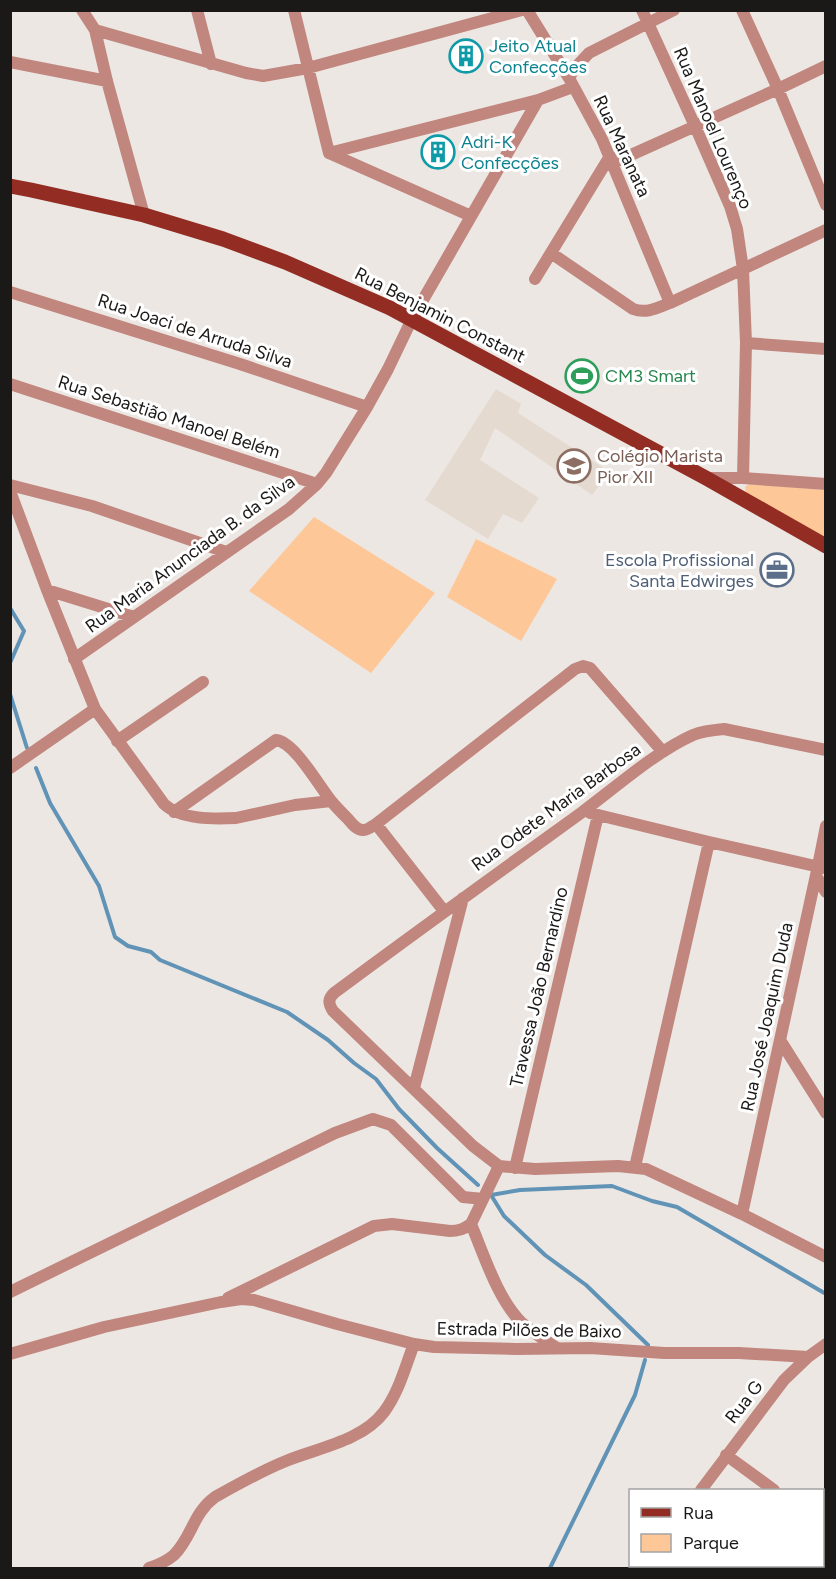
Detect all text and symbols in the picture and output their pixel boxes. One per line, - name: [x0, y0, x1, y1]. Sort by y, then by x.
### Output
- place label: Jeito Atual Confecções: [489, 35, 587, 78]
- building icon: Jeito Atual Confecções: [448, 38, 484, 74]
- street label: Rua Manoel Lourenço: [669, 44, 757, 212]
- street label: Rua Maranata: [589, 92, 655, 200]
- place label: Adri-K Confecções: [461, 131, 559, 174]
- building icon: Adri-K Confecções: [420, 134, 456, 170]
- street label: Rua Benjamin Constant: [351, 262, 529, 368]
- street label: Rua Joaci de Arruda Silva: [95, 289, 295, 373]
- sports icon: CM3 Smart: [564, 358, 600, 394]
- place label: CM3 Smart: [605, 365, 696, 387]
- street label: Rua Sebastião Manoel Belém: [55, 371, 283, 463]
- place label: Colégio Marista Pior XII: [597, 445, 723, 488]
- school or university icon: Colégio Marista Pior XII: [556, 448, 592, 484]
- street label: Rua Maria Anunciada B. da Silva: [81, 471, 299, 637]
- place label: Escola Profissional Santa Edwirges: [605, 549, 754, 592]
- office icon: Escola Profissional Santa Edwirges: [759, 552, 795, 588]
- street label: Rua Odete Maria Barbosa: [467, 738, 645, 876]
- street label: Travessa João Bernardino: [505, 885, 573, 1089]
- street label: Rua José Joaquim Duda: [736, 920, 798, 1114]
- street label: Estrada Pilões de Baixo: [436, 1317, 622, 1343]
- street label: Rua G: [720, 1376, 768, 1428]
- legend: [629, 1489, 824, 1567]
- text: Rua: [683, 1502, 714, 1524]
- text: Parque: [683, 1532, 739, 1554]

